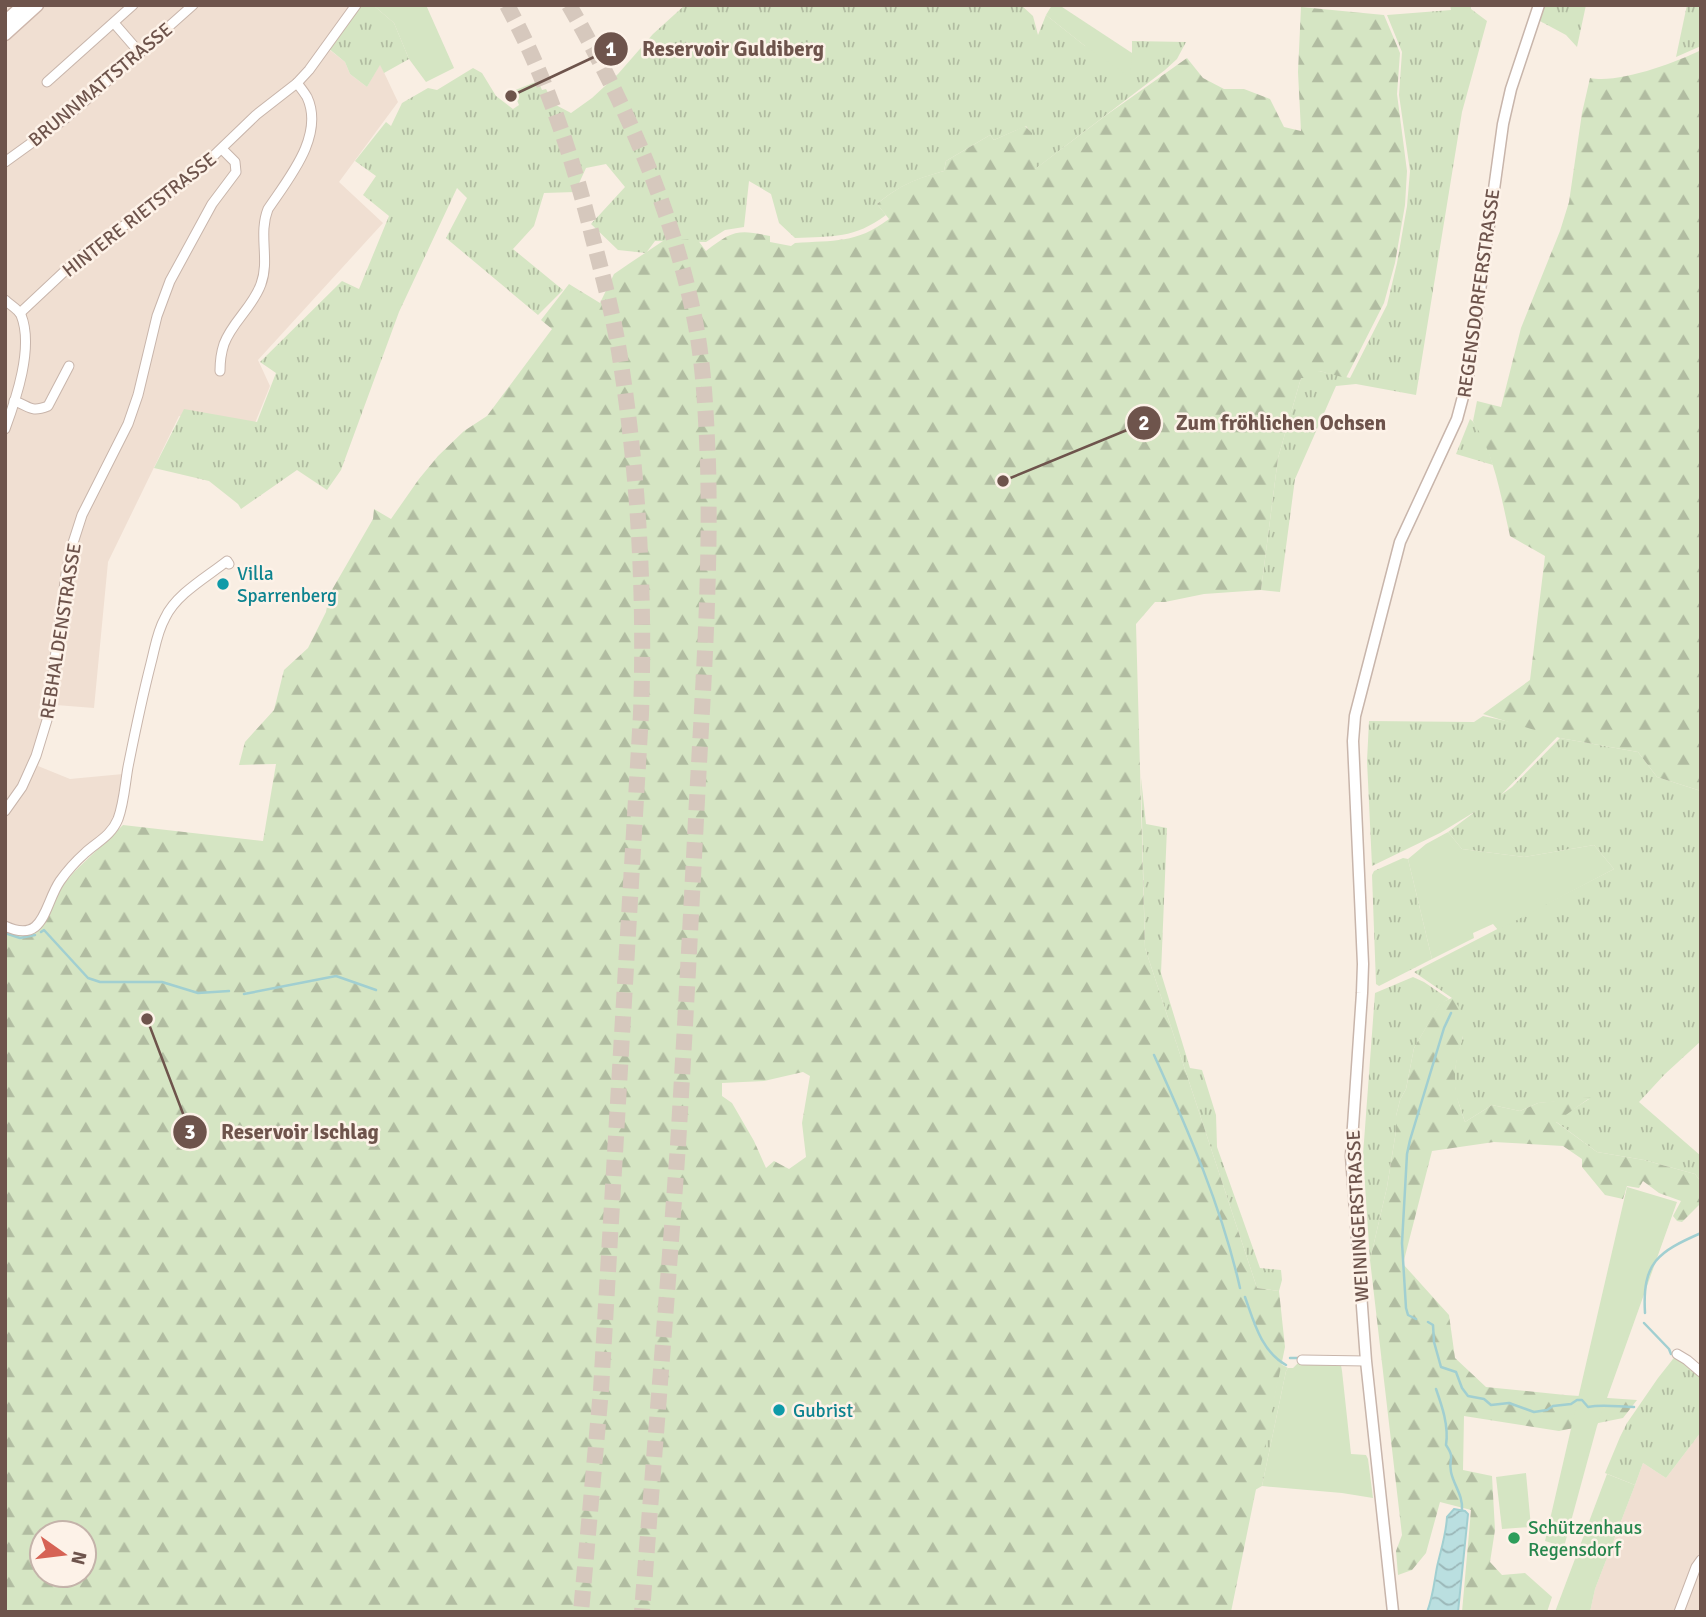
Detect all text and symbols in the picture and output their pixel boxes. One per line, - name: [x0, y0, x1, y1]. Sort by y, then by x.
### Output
- street label: BRUNNMATTSTRASSE: [24, 18, 178, 152]
- callout: Reservoir Guldiberg: [593, 28, 838, 70]
- text: 1: [605, 36, 617, 62]
- text: Reservoir Guldiberg: [642, 36, 824, 62]
- street label: HINTERE RIETSTRASSE: [58, 147, 222, 282]
- street label: REGENSDORFERSTRASSE: [1452, 187, 1506, 399]
- callout: Zum fröhlichen Ochsen: [1126, 402, 1400, 444]
- text: 2: [1138, 410, 1150, 436]
- text: Zum fröhlichen Ochsen: [1176, 410, 1386, 436]
- street label: REBHALDENSTRASSE: [35, 541, 87, 721]
- place label: Villa Sparrenberg: [237, 562, 337, 608]
- marker: Villa Sparrenberg: [215, 576, 231, 592]
- callout: Reservoir Ischlag: [172, 1111, 393, 1153]
- text: 3: [184, 1119, 196, 1145]
- text: Reservoir Ischlag: [221, 1119, 379, 1145]
- street label: WEININGERSTRASSE: [1341, 1129, 1374, 1303]
- place label: Gubrist: [793, 1399, 853, 1423]
- marker: Gubrist: [771, 1402, 787, 1418]
- place label: Schützenhaus Regensdorf: [1528, 1516, 1642, 1562]
- north arrow: [28, 1519, 98, 1589]
- marker: Schützenhaus Regensdorf: [1506, 1530, 1522, 1546]
- text: N: [65, 1549, 92, 1567]

